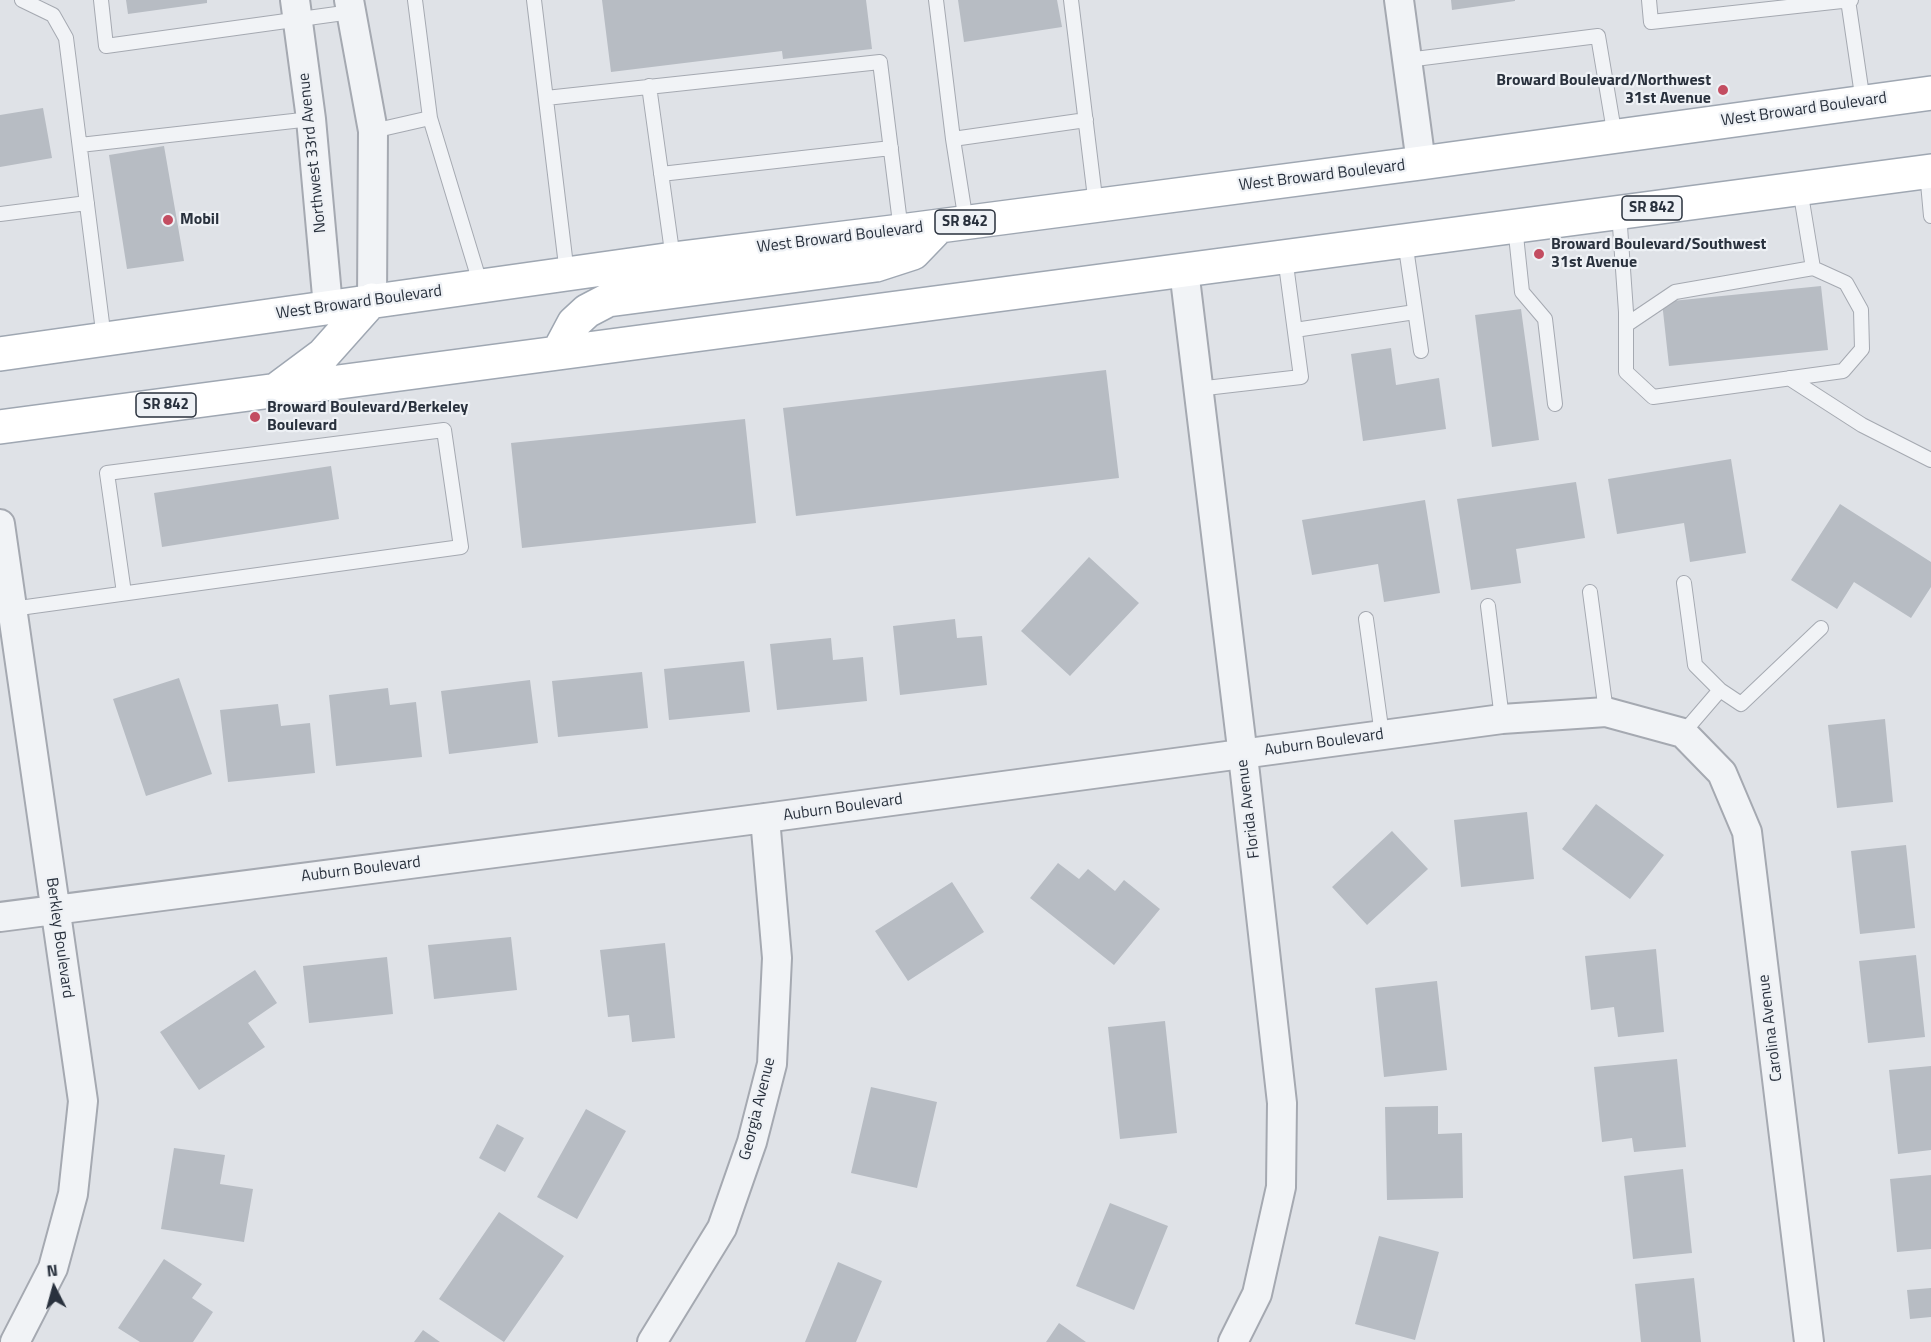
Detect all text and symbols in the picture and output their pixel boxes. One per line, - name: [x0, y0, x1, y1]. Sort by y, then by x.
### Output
- place label: Broward Boulevard/Northwest 31st Avenue: [1496, 71, 1711, 109]
- street label: Northwest 33rd Avenue: [295, 72, 331, 234]
- marker: Broward Boulevard/Northwest 31st Avenue: [1716, 83, 1730, 97]
- street label: West Broward Boulevard: [1720, 89, 1888, 131]
- street label: West Broward Boulevard: [1238, 156, 1406, 196]
- road number: SR 842: [1622, 196, 1682, 220]
- place label: Mobil: [180, 210, 219, 230]
- road number: SR 842: [935, 210, 995, 234]
- marker: Mobil: [161, 213, 175, 227]
- street label: West Broward Boulevard: [756, 218, 924, 258]
- place label: Broward Boulevard/Southwest 31st Avenue: [1551, 235, 1766, 273]
- marker: Broward Boulevard/Southwest 31st Avenue: [1532, 247, 1546, 261]
- street label: West Broward Boulevard: [275, 282, 443, 324]
- road number: SR 842: [136, 393, 196, 417]
- place label: Broward Boulevard/Berkeley Boulevard: [267, 398, 468, 436]
- marker: Broward Boulevard/Berkeley Boulevard: [248, 410, 262, 424]
- street label: Auburn Boulevard: [1263, 725, 1385, 761]
- street label: Florida Avenue: [1233, 758, 1265, 860]
- street label: Auburn Boulevard: [782, 790, 904, 826]
- street label: Auburn Boulevard: [300, 853, 422, 887]
- street label: Berkley Boulevard: [41, 876, 77, 1000]
- street label: Carolina Avenue: [1755, 973, 1787, 1083]
- street label: Georgia Avenue: [736, 1056, 780, 1162]
- north arrow: [24, 1258, 84, 1318]
- text: N: [45, 1258, 59, 1283]

